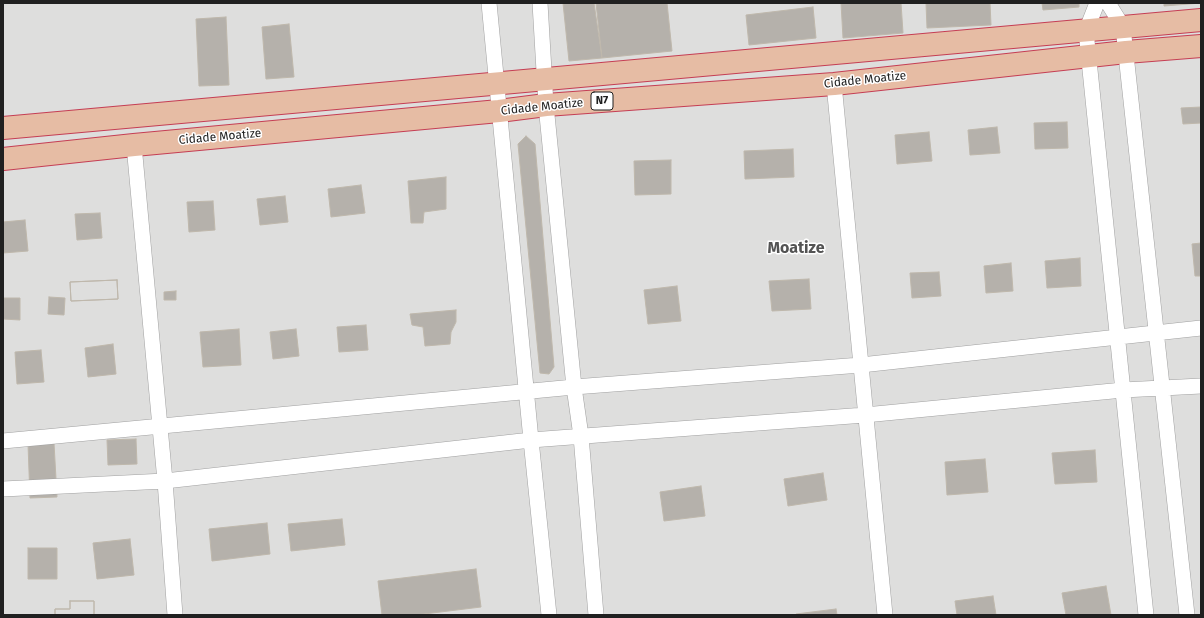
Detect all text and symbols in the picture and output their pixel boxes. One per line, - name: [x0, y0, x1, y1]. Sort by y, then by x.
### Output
- street label: Cidade Moatize: [823, 69, 907, 91]
- road number: N7: [591, 92, 613, 110]
- street label: Cidade Moatize: [500, 96, 584, 118]
- street label: Cidade Moatize: [178, 126, 262, 148]
- district label: Moatize: [767, 239, 825, 259]

